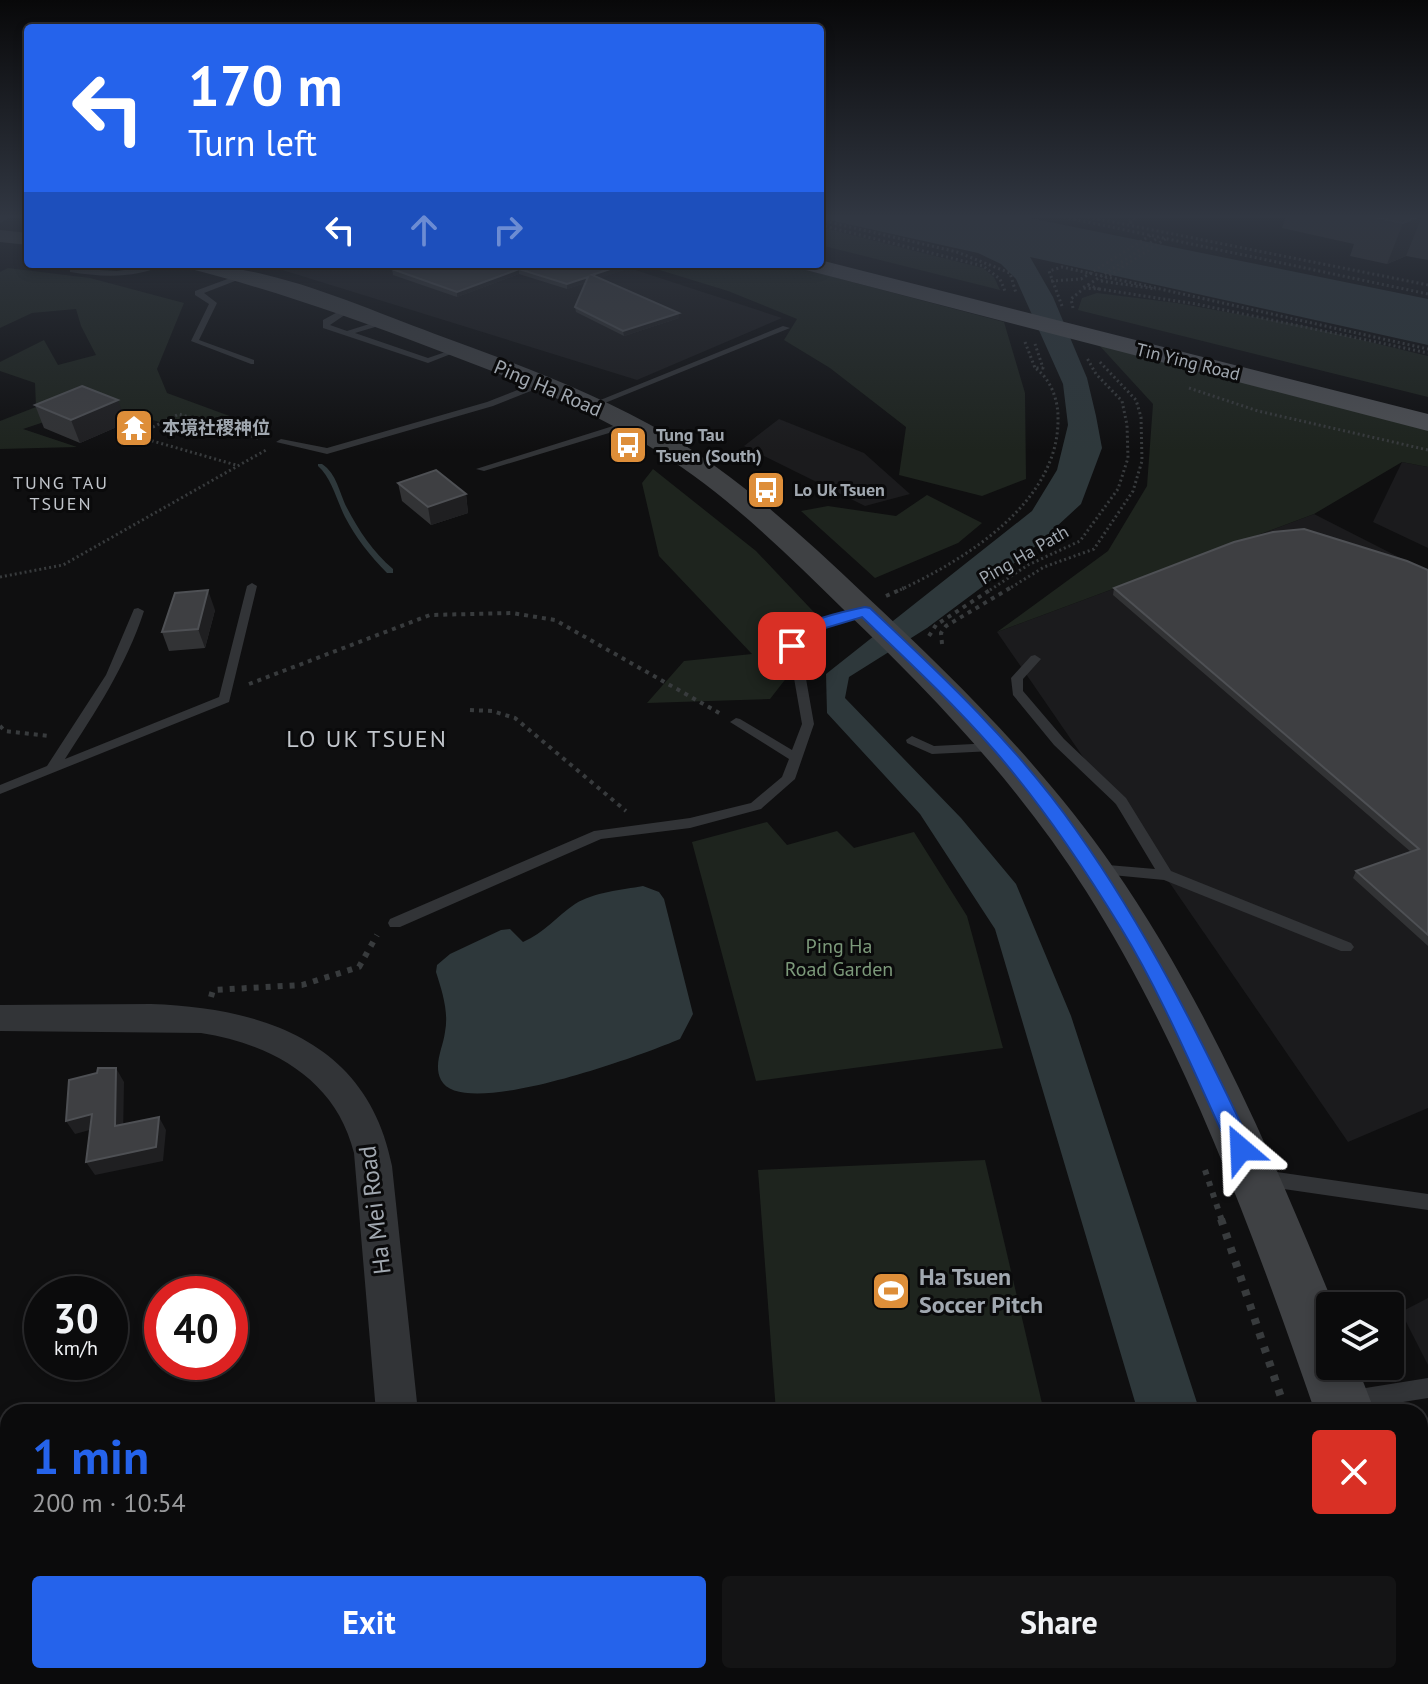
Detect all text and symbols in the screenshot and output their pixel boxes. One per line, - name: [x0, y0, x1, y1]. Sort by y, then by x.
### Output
- text: 170 m: [188, 49, 343, 121]
- icon: left: [56, 56, 160, 160]
- text: Turn left: [188, 119, 317, 166]
- icon: left: [318, 208, 362, 252]
- icon: ahead: [402, 208, 446, 252]
- icon: right: [486, 208, 530, 252]
- street label: Tin Ying Road: [1134, 338, 1242, 386]
- street label: Ping Ha Road: [490, 354, 606, 422]
- temple icon: 本境社稷神位: [113, 407, 155, 449]
- place label: 本境社稷神位: [162, 416, 270, 439]
- place label: Tung Tau Tsuen (South): [656, 423, 762, 467]
- bus stop icon: Tung Tau Tsuen (South): [607, 424, 649, 466]
- bus stop icon: Lo Uk Tsuen: [745, 469, 787, 511]
- district label: TUNG TAU TSUEN: [13, 471, 109, 515]
- place label: Lo Uk Tsuen: [794, 478, 885, 501]
- street label: Ping Ha Path: [975, 520, 1073, 589]
- pin: [758, 612, 826, 680]
- icon: arrive: [770, 624, 814, 668]
- district label: LO UK TSUEN: [286, 723, 448, 754]
- park label: Ping Ha Road Garden: [785, 933, 893, 982]
- position arrow: [1199, 1107, 1283, 1191]
- street label: Ha Mei Road: [351, 1144, 398, 1276]
- place label: Ha Tsuen Soccer Pitch: [919, 1261, 1043, 1320]
- sports icon: Ha Tsuen Soccer Pitch: [870, 1270, 912, 1312]
- speed limit sign: 40: [144, 1276, 248, 1380]
- text: 30: [53, 1292, 99, 1344]
- map controls: [1316, 1292, 1404, 1380]
- button: layers: [1316, 1292, 1404, 1380]
- text: km/h: [54, 1335, 98, 1361]
- text: 1 min: [32, 1425, 149, 1487]
- button: close: [1312, 1430, 1396, 1514]
- text: 200 m · 10:54: [32, 1486, 186, 1519]
- button: Exit: [32, 1576, 706, 1668]
- button: Share: [722, 1576, 1396, 1668]

